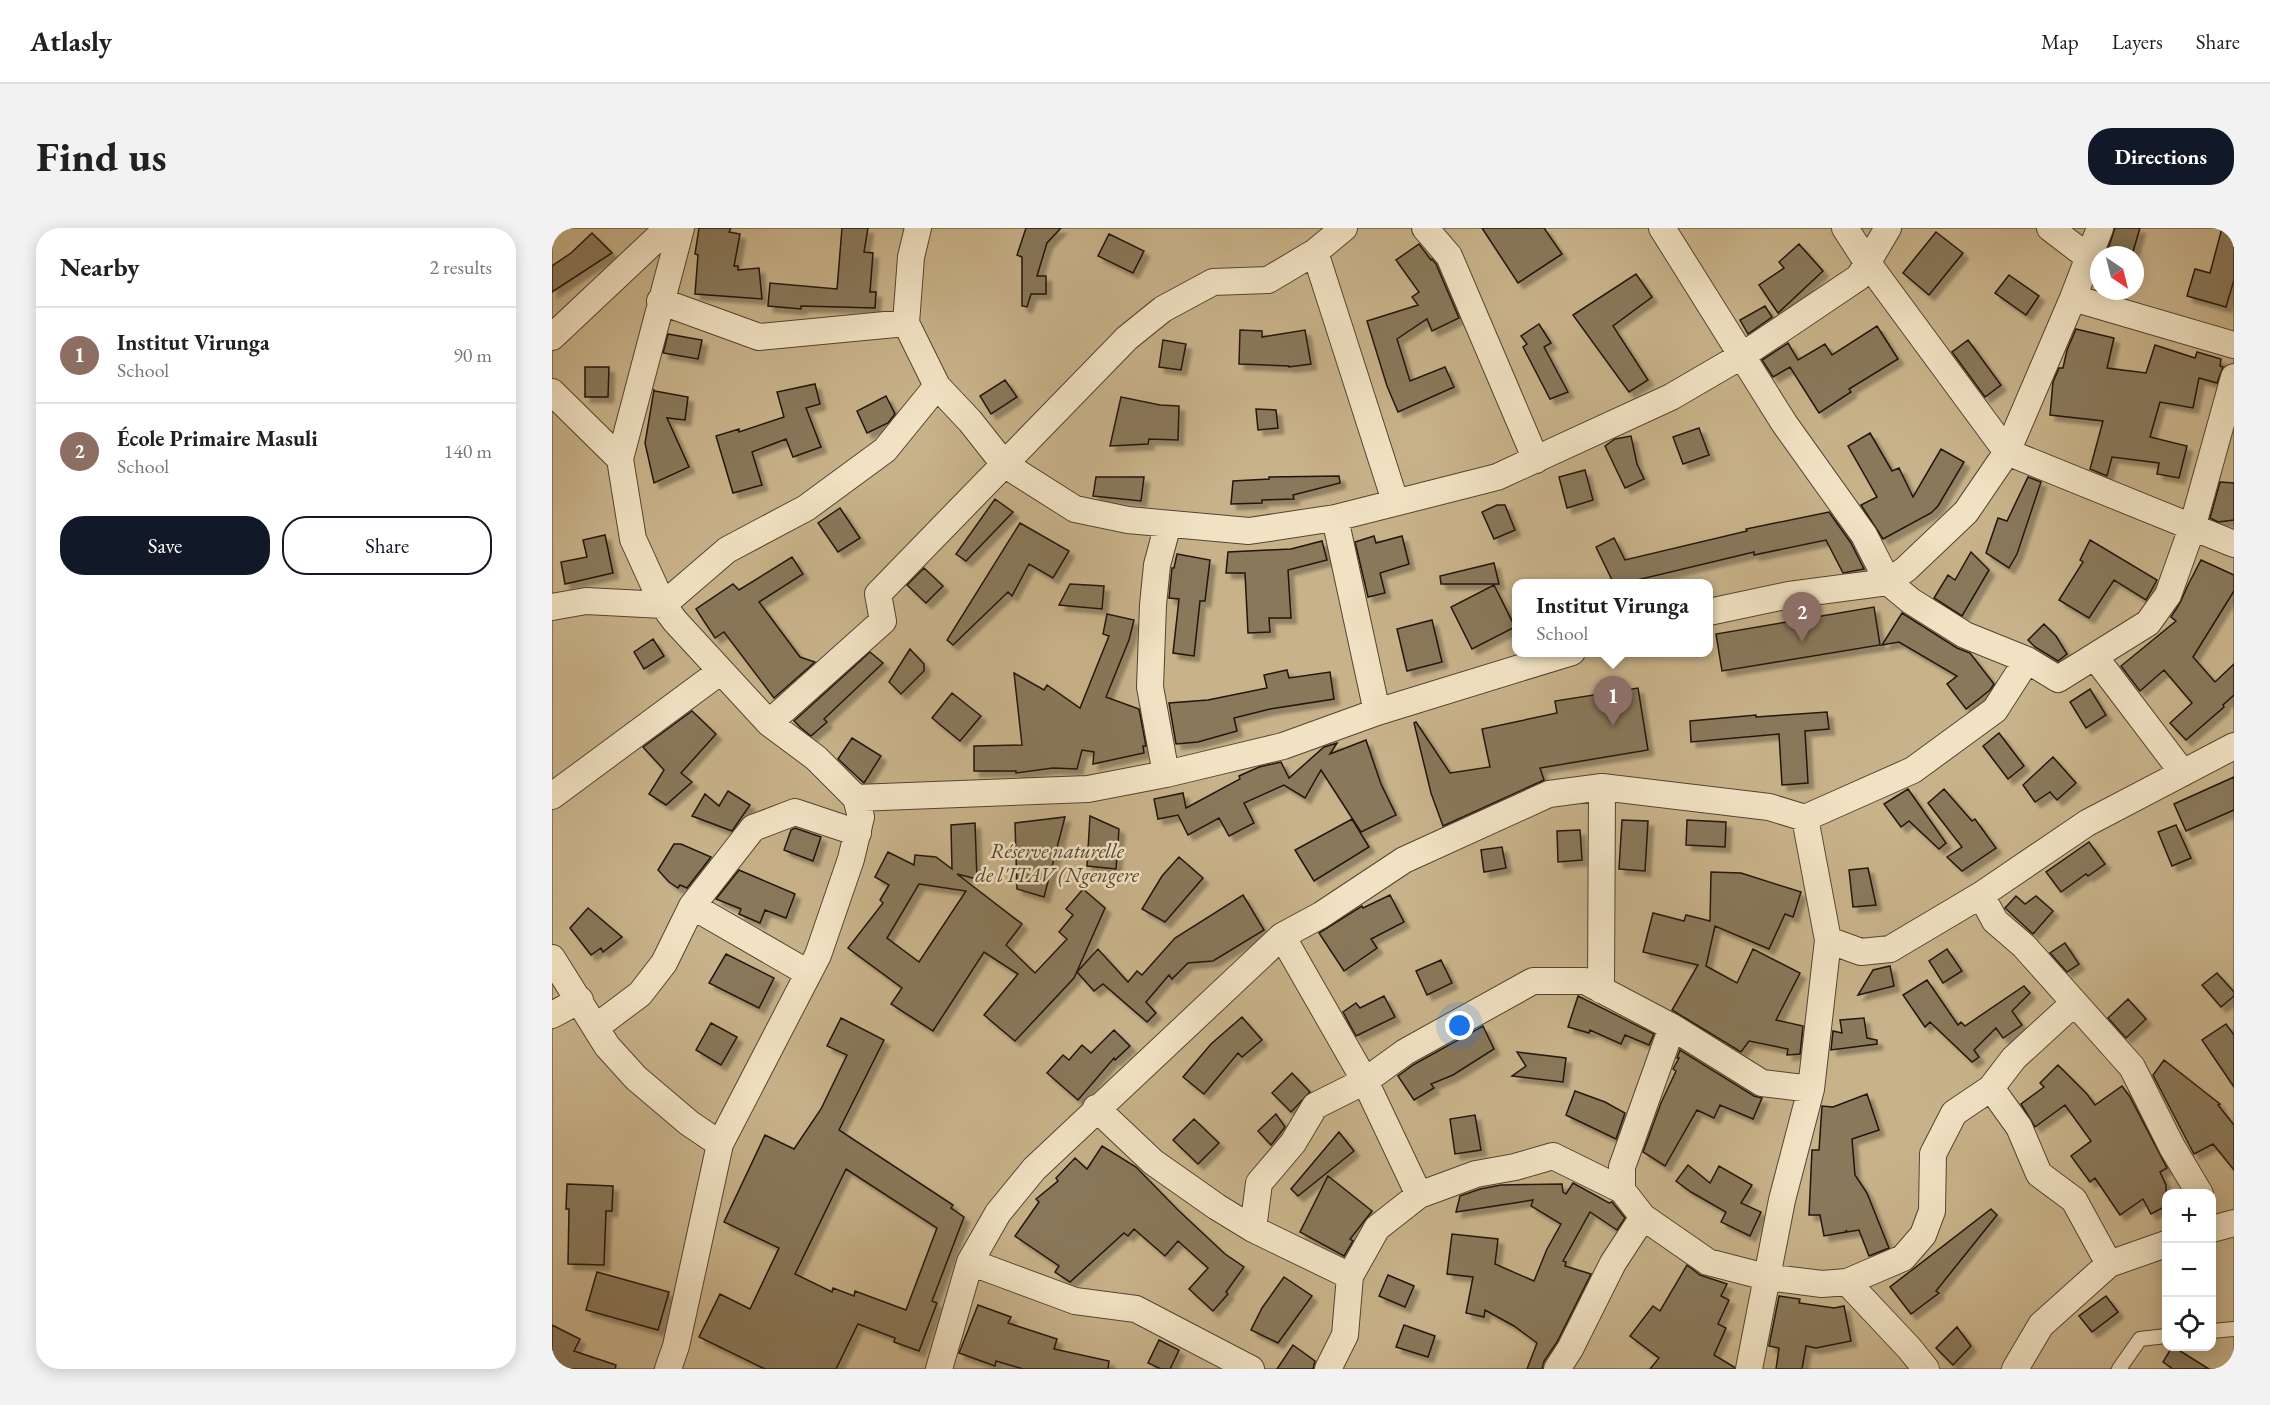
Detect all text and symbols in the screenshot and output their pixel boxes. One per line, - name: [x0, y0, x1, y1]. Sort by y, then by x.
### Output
- text: Atlasly: [30, 23, 112, 59]
- text: Map: [2041, 28, 2079, 55]
- text: Layers: [2112, 28, 2163, 55]
- text: Share: [2196, 28, 2240, 55]
- button: Directions: [2088, 128, 2234, 185]
- text: Find us: [36, 129, 167, 184]
- north arrow: [2090, 246, 2144, 300]
- text: Nearby: [60, 250, 140, 284]
- text: 2 results: [429, 254, 492, 280]
- text: Institut Virunga: [117, 328, 270, 357]
- text: 1: [74, 342, 85, 368]
- text: 90 m: [453, 342, 492, 368]
- text: School: [117, 357, 169, 383]
- text: École Primaire Masuli: [117, 424, 318, 453]
- text: 2: [74, 438, 85, 464]
- text: 140 m: [444, 438, 492, 464]
- text: School: [117, 453, 169, 479]
- button: Save: [60, 516, 270, 575]
- button: Share: [282, 516, 492, 575]
- popup: [1512, 579, 1713, 657]
- text: Institut Virunga: [1536, 591, 1689, 620]
- pin: 2: [1782, 592, 1822, 642]
- text: School: [1536, 620, 1588, 646]
- pin: 1: [1594, 676, 1632, 726]
- park label: Réserve naturelle de l'ITAV (Ngengere: [975, 837, 1140, 888]
- your location: [1445, 1011, 1474, 1040]
- map controls: [2162, 1189, 2216, 1351]
- button: +: [2162, 1189, 2216, 1243]
- button: −: [2162, 1243, 2216, 1297]
- button: locate: [2162, 1297, 2216, 1351]

